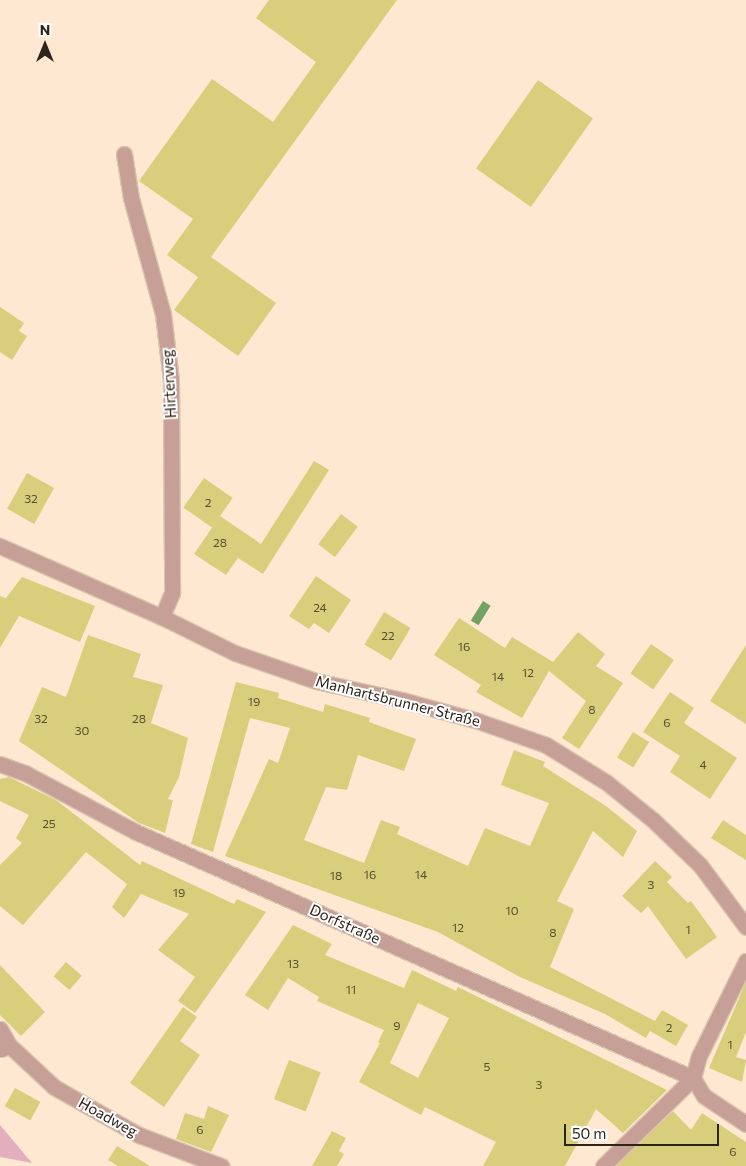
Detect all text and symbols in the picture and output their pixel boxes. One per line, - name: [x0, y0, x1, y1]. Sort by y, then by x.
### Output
- north arrow: [20, 20, 70, 70]
- text: N: [40, 21, 50, 38]
- street label: Hirterweg: [158, 349, 180, 419]
- house number: 32: [24, 492, 38, 506]
- house number: 2: [205, 496, 211, 510]
- house number: 28: [213, 536, 227, 550]
- house number: 24: [313, 601, 327, 615]
- house number: 22: [381, 629, 395, 643]
- house number: 16: [458, 640, 470, 654]
- house number: 12: [522, 666, 534, 680]
- house number: 14: [492, 670, 504, 684]
- street label: Manhartsbrunner Straße: [314, 672, 482, 730]
- house number: 19: [248, 695, 260, 709]
- house number: 8: [588, 703, 596, 717]
- house number: 32: [34, 712, 48, 726]
- house number: 28: [132, 712, 146, 726]
- house number: 6: [663, 716, 671, 730]
- house number: 30: [75, 724, 89, 738]
- house number: 4: [699, 758, 707, 772]
- house number: 25: [42, 817, 56, 831]
- house number: 16: [364, 868, 376, 882]
- house number: 14: [415, 868, 427, 882]
- house number: 18: [330, 869, 342, 883]
- house number: 3: [648, 878, 654, 892]
- house number: 19: [173, 886, 185, 900]
- street label: Dorfstraße: [307, 900, 383, 948]
- house number: 10: [506, 904, 518, 918]
- house number: 12: [452, 921, 464, 935]
- house number: 1: [685, 923, 691, 937]
- house number: 8: [549, 926, 557, 940]
- house number: 13: [287, 957, 299, 971]
- house number: 11: [346, 983, 356, 997]
- house number: 9: [393, 1019, 401, 1033]
- house number: 2: [666, 1021, 672, 1035]
- house number: 1: [727, 1038, 733, 1052]
- house number: 5: [484, 1060, 490, 1074]
- house number: 3: [536, 1078, 542, 1092]
- street label: Hoadweg: [75, 1093, 141, 1141]
- scale bar: [566, 1114, 721, 1146]
- house number: 6: [196, 1123, 204, 1137]
- text: 50 m: [572, 1124, 606, 1142]
- house number: 6: [729, 1145, 737, 1159]

